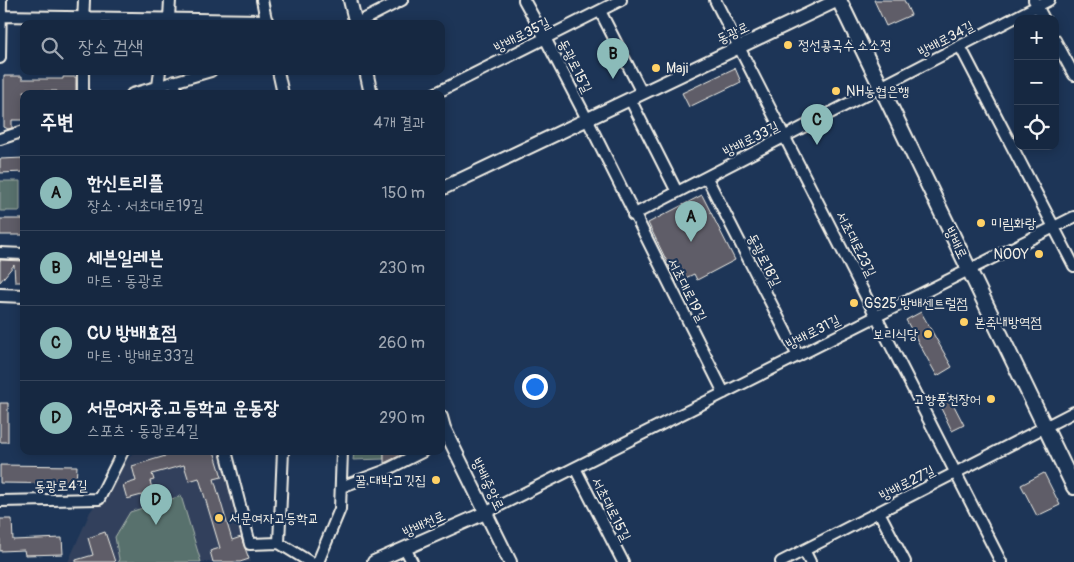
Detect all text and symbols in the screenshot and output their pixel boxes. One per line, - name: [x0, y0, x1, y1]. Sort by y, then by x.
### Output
- street label: 방배로35길: [491, 13, 553, 56]
- map controls: [1014, 15, 1059, 150]
- button: +: [1014, 15, 1059, 60]
- street label: 방배로34길: [915, 17, 978, 61]
- street label: 동광로: [714, 18, 752, 48]
- search box: [20, 20, 445, 75]
- icon: search: [38, 34, 66, 62]
- text: 장소 검색: [78, 35, 143, 59]
- street label: 동광로15길: [554, 36, 596, 96]
- place label: 정선콩국수 소소정: [798, 37, 891, 54]
- pin: B: [597, 38, 629, 79]
- marker: 정선콩국수 소소정: [782, 39, 794, 51]
- place label: Maji: [666, 60, 689, 77]
- button: −: [1014, 60, 1059, 105]
- marker: Maji: [650, 62, 662, 74]
- place label: NH농협은행: [846, 83, 909, 100]
- marker: NH농협은행: [830, 85, 842, 97]
- pin: C: [801, 104, 833, 145]
- button: locate: [1014, 105, 1059, 150]
- text: 주변: [40, 109, 74, 136]
- text: 4개 결과: [374, 113, 425, 133]
- street label: 방배로33길: [720, 117, 783, 160]
- text: 한신트리플: [87, 171, 163, 195]
- text: A: [51, 183, 61, 203]
- text: 150 m: [381, 183, 425, 203]
- text: 장소 · 서초대로19길: [87, 196, 204, 216]
- pin: A: [675, 201, 707, 242]
- street label: 서초대로23길: [832, 208, 880, 280]
- place label: 미림화랑: [991, 215, 1037, 232]
- marker: 미림화랑: [975, 217, 987, 229]
- street label: 방배로: [941, 224, 971, 262]
- street label: 동광로18길: [743, 230, 785, 290]
- text: 세븐일레븐: [87, 246, 163, 270]
- place label: NOOY: [994, 246, 1029, 263]
- marker: NOOY: [1033, 248, 1045, 260]
- street label: 서초대로19길: [664, 255, 711, 325]
- text: B: [51, 258, 61, 278]
- text: 230 m: [379, 258, 425, 278]
- text: 마트 · 동광로: [87, 271, 164, 291]
- place label: GS25 방배센트럴점: [864, 295, 968, 312]
- marker: GS25 방배센트럴점: [848, 297, 860, 309]
- street label: 방배로31길: [783, 311, 844, 353]
- place label: 본죽내방역점: [974, 314, 1042, 331]
- marker: 본죽내방역점: [958, 316, 970, 328]
- text: CU 방배효점: [87, 321, 177, 345]
- place label: 보리식당: [873, 326, 919, 343]
- marker: 보리식당: [922, 328, 934, 340]
- text: C: [51, 333, 61, 353]
- text: 260 m: [378, 333, 425, 353]
- text: 마트 · 방배로33길: [87, 346, 194, 366]
- your location: [522, 374, 548, 400]
- place label: 고향풍천장어: [913, 391, 981, 408]
- marker: 고향풍천장어: [985, 393, 997, 405]
- text: 서문여자중.고등학교 운동장: [87, 396, 279, 420]
- text: D: [51, 408, 61, 428]
- text: 290 m: [379, 408, 425, 428]
- text: 스포츠 · 동광로4길: [87, 421, 199, 441]
- street label: 방배중앙로: [468, 455, 508, 513]
- street label: 방배로27길: [876, 461, 938, 504]
- place label: 꿀 대박고깃집: [355, 472, 426, 489]
- marker: 꿀 대박고깃집: [430, 474, 442, 486]
- street label: 서초대로15길: [588, 474, 635, 544]
- street label: 동광로4길: [34, 477, 88, 495]
- pin: D: [140, 484, 172, 525]
- street label: 방배천로: [400, 507, 448, 541]
- place label: 서문여자고등학교: [229, 510, 319, 527]
- marker: 서문여자고등학교: [213, 512, 225, 524]

